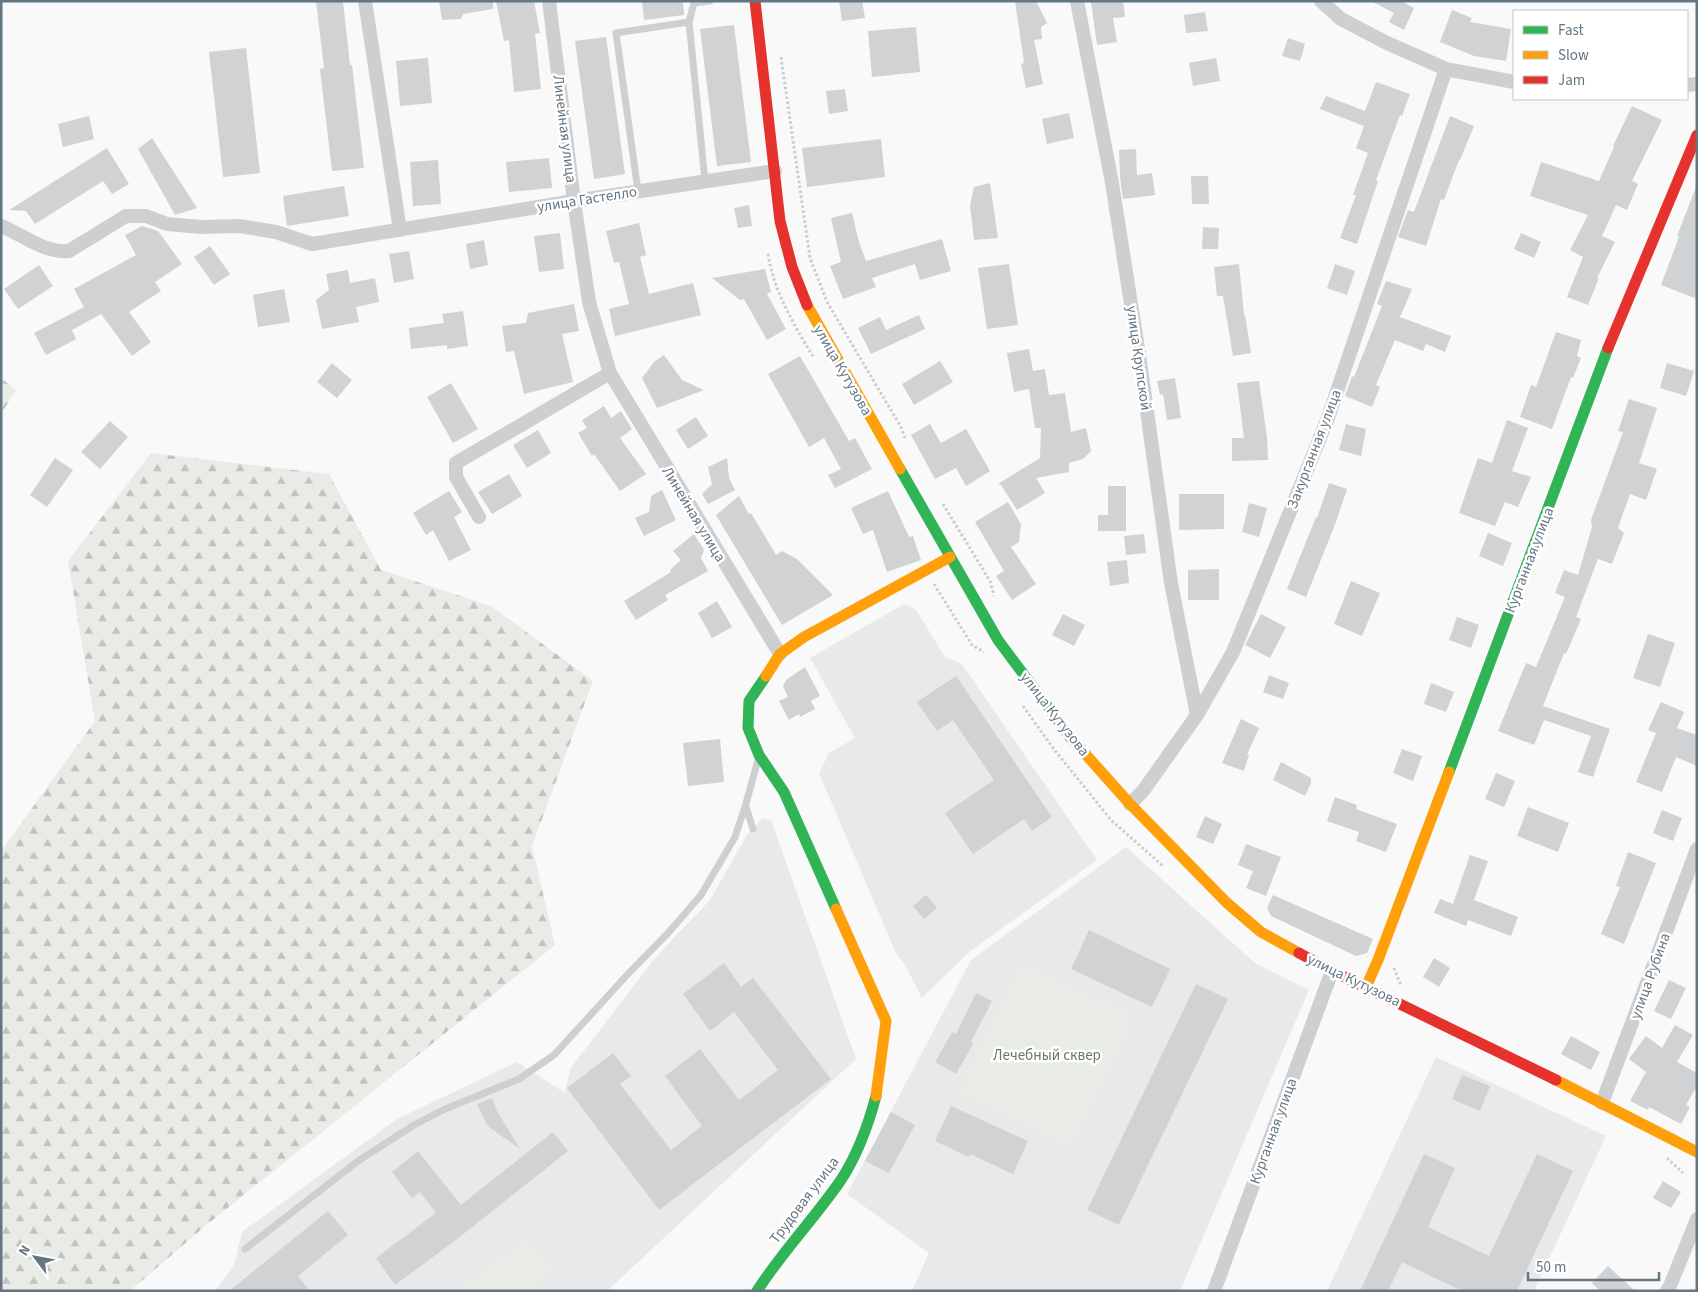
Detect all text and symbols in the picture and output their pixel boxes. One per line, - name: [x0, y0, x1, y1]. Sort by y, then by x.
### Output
- legend: [1513, 10, 1688, 100]
- text: Fast: [1558, 20, 1584, 41]
- text: Slow: [1558, 45, 1589, 66]
- text: Jam: [1558, 70, 1585, 91]
- street label: Линейная улица: [547, 74, 582, 184]
- street label: улица Гастелло: [536, 181, 639, 218]
- street label: улица Крупской: [1121, 305, 1156, 412]
- street label: улица Кутузова: [808, 321, 877, 419]
- street label: Закурганная улица: [1282, 387, 1347, 512]
- street label: Линейная улица: [657, 462, 730, 566]
- street label: Курганная улица: [1500, 504, 1559, 616]
- street label: улица Кутузова: [1015, 668, 1094, 761]
- street label: улица Рубина: [1625, 930, 1676, 1022]
- street label: улица Кутузова: [1304, 949, 1404, 1012]
- park label: Лечебный сквер: [993, 1045, 1101, 1066]
- street label: Курганная улица: [1245, 1075, 1302, 1187]
- street label: Трудовая улица: [765, 1153, 844, 1248]
- north arrow: [10, 1232, 60, 1282]
- text: N: [14, 1241, 36, 1260]
- scale bar: [1528, 1250, 1659, 1282]
- text: 50 m: [1536, 1257, 1566, 1278]

